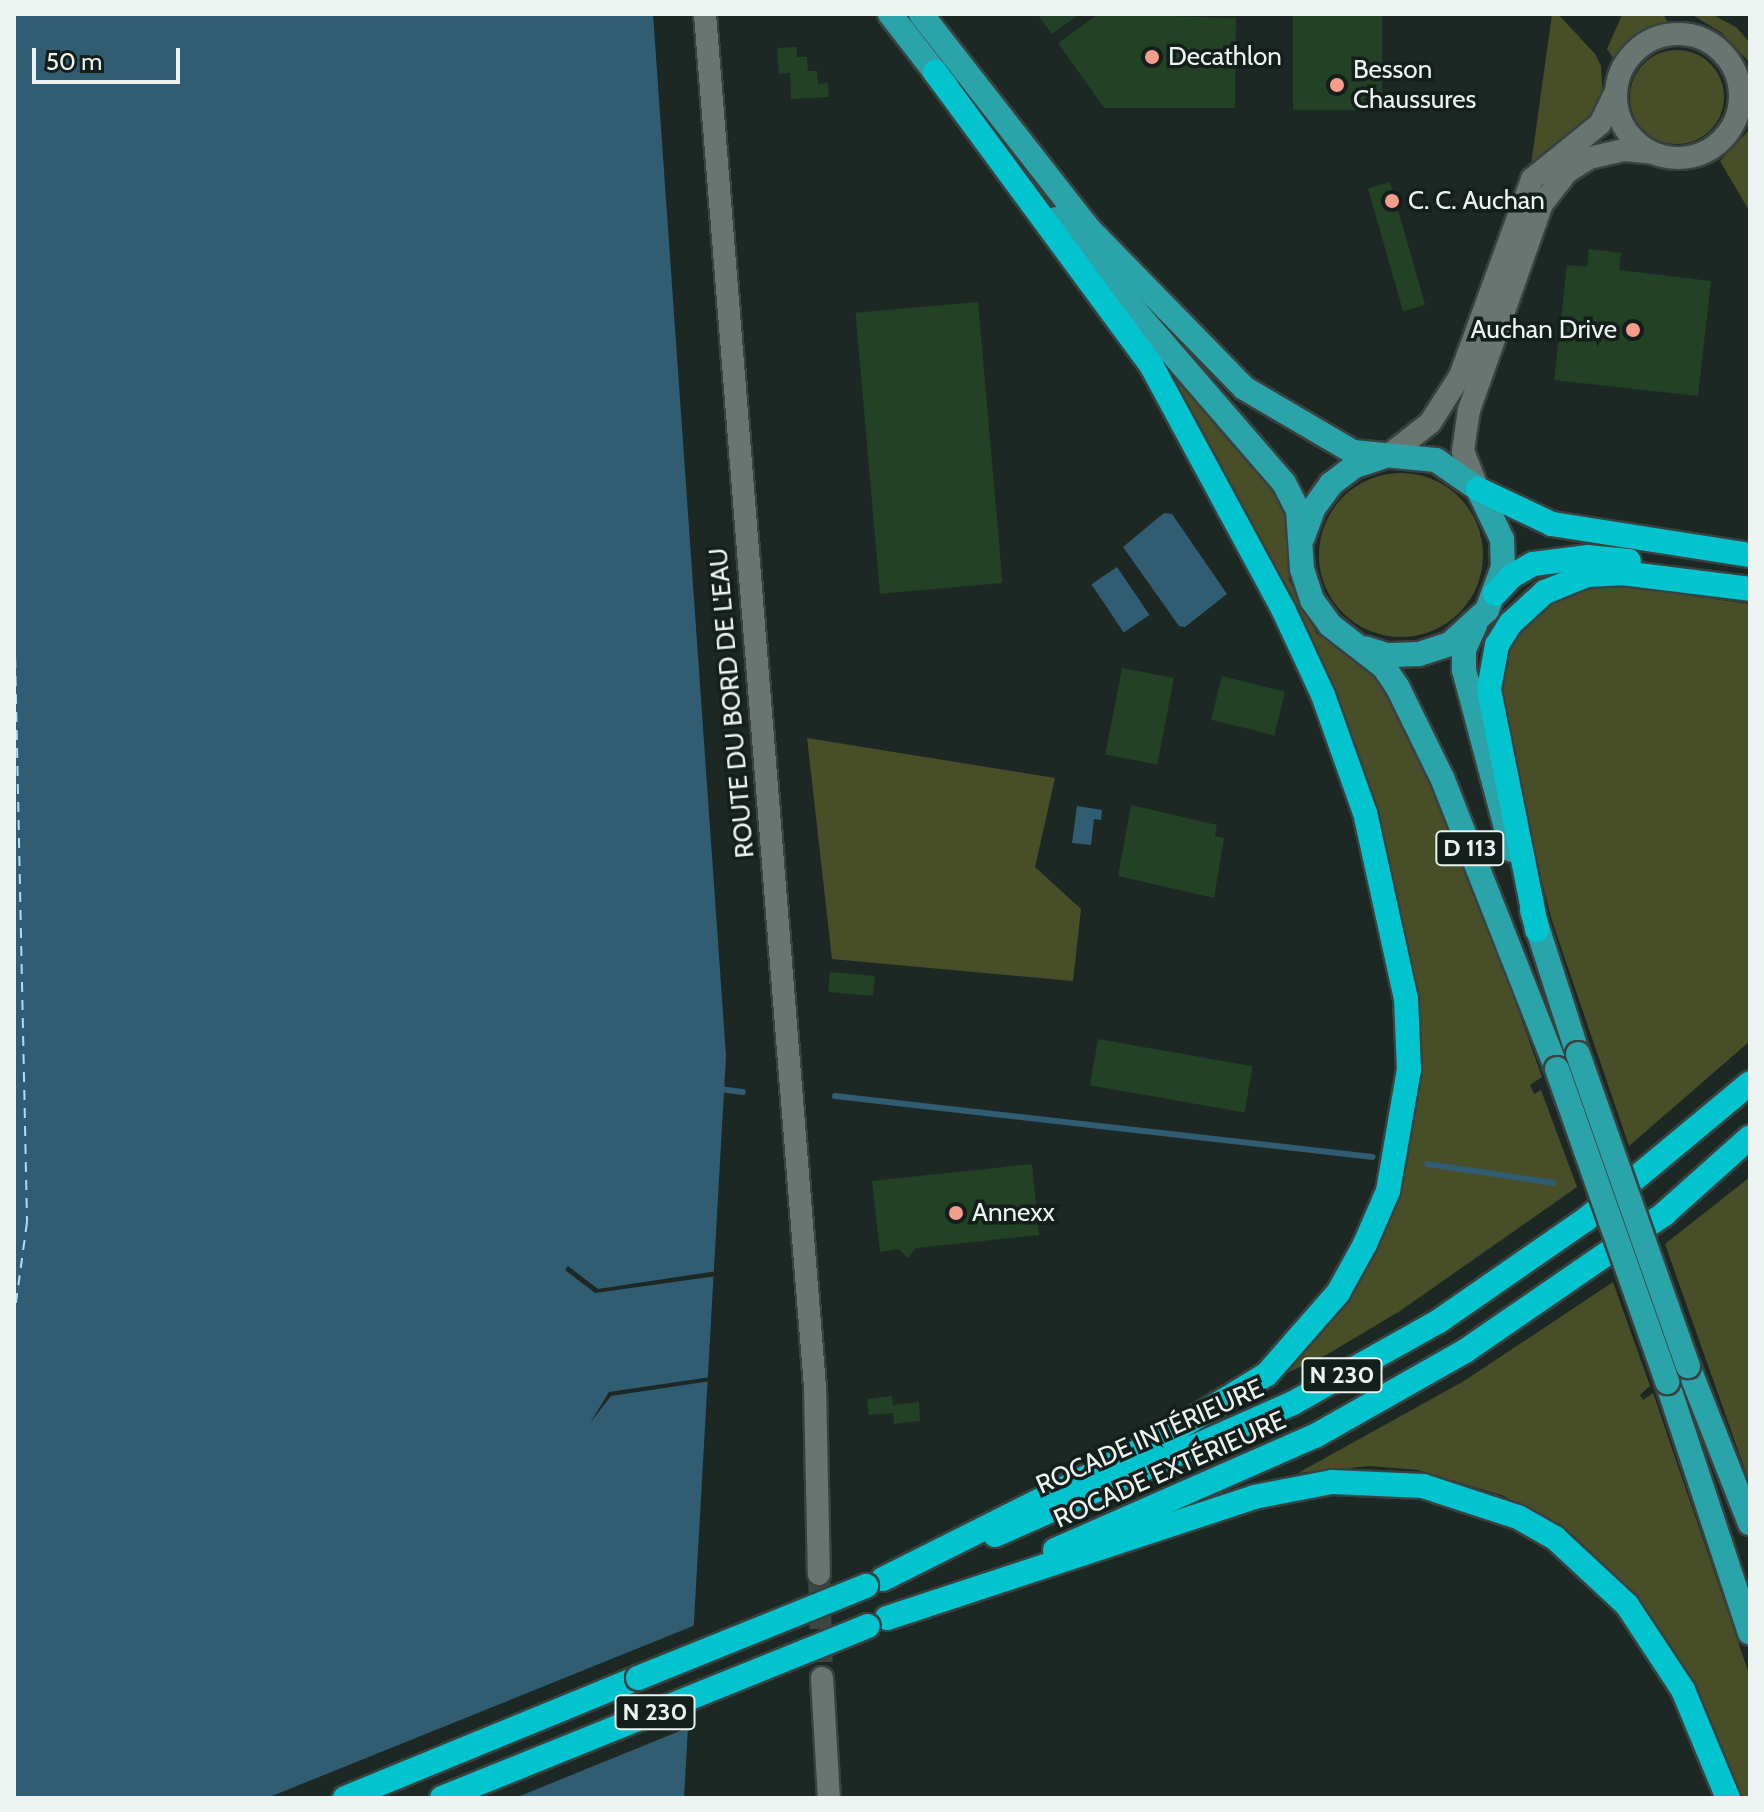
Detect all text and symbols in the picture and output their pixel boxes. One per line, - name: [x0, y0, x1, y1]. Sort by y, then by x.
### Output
- scale bar: [36, 32, 184, 82]
- place label: Decathlon: [1168, 41, 1282, 73]
- text: 50 m: [46, 47, 102, 76]
- marker: Decathlon: [1143, 48, 1161, 66]
- place label: Besson Chaussures: [1353, 54, 1476, 116]
- marker: Besson Chaussures: [1328, 76, 1346, 94]
- place label: C. C. Auchan: [1408, 185, 1545, 217]
- marker: C. C. Auchan: [1383, 192, 1401, 210]
- place label: Auchan Drive: [1471, 314, 1617, 346]
- marker: Auchan Drive: [1624, 321, 1642, 339]
- street label: ROUTE DU BORD DE L'EAU: [703, 547, 761, 859]
- road number: D 113: [1434, 828, 1506, 868]
- place label: Annexx: [972, 1197, 1055, 1229]
- marker: Annexx: [947, 1204, 965, 1222]
- road number: N 230: [1300, 1355, 1384, 1395]
- street label: ROCADE INTÉRIEURE: [1031, 1373, 1269, 1501]
- street label: ROCADE EXTÉRIEURE: [1049, 1405, 1291, 1535]
- road number: N 230: [613, 1692, 697, 1732]

